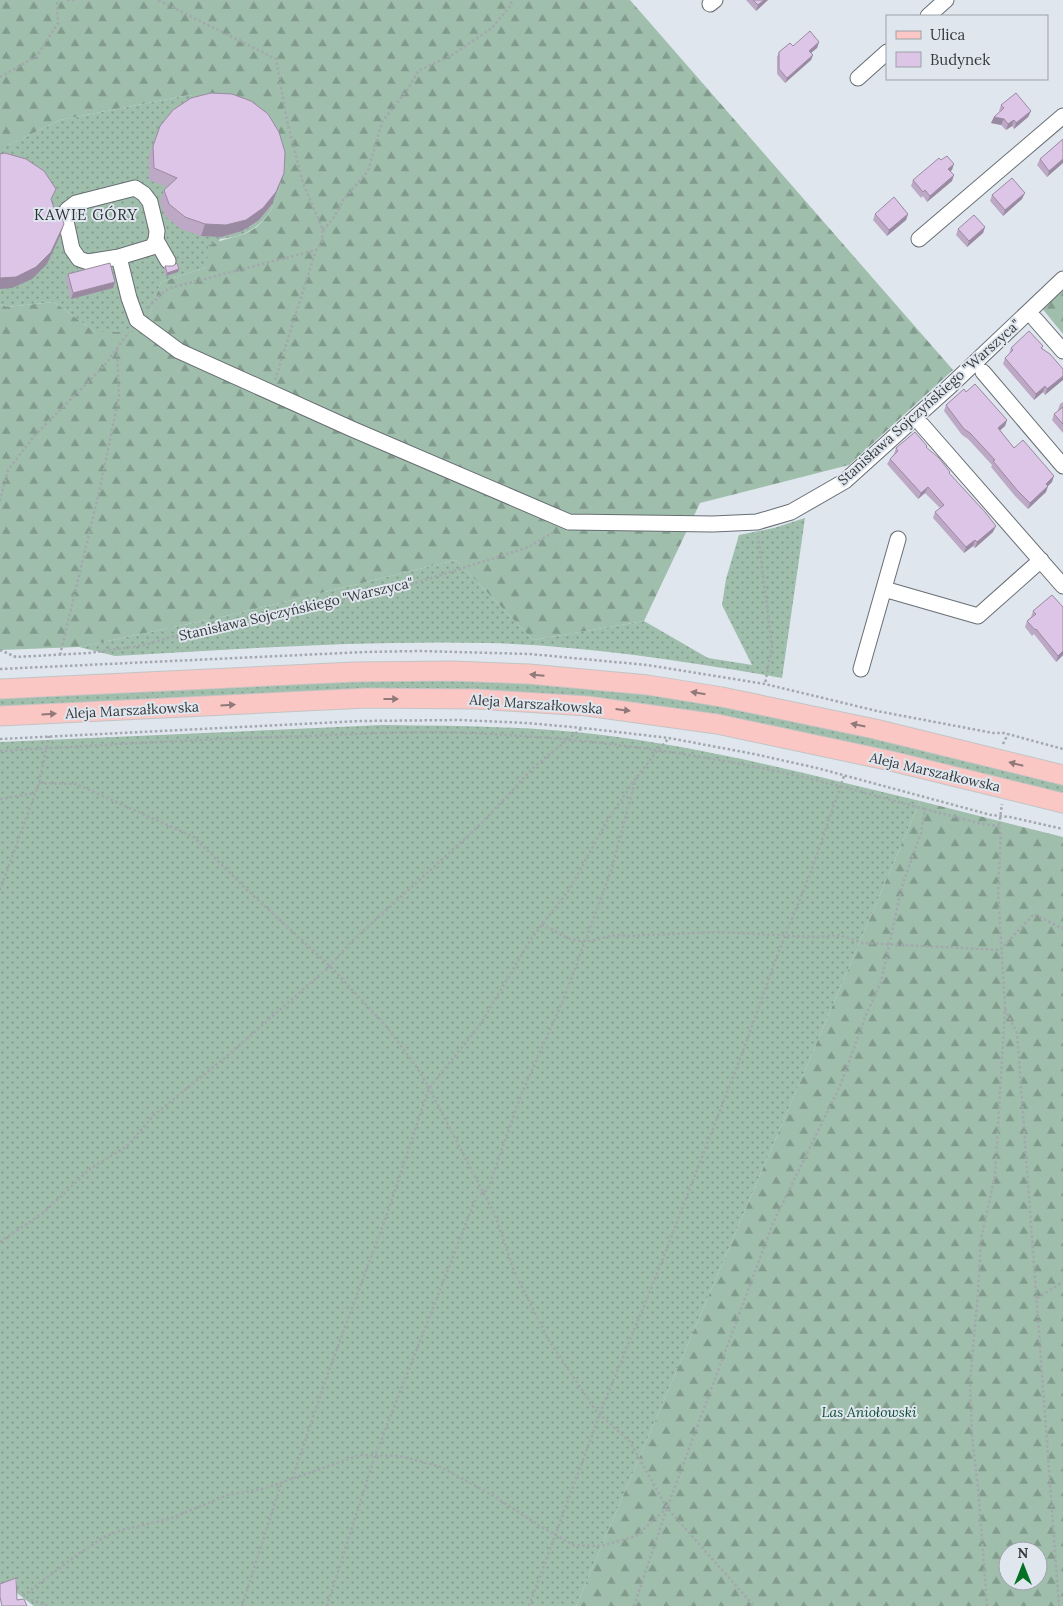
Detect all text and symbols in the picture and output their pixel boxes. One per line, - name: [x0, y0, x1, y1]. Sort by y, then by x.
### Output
- legend: [886, 15, 1048, 80]
- text: Ulica: [930, 25, 966, 44]
- text: Budynek: [930, 50, 990, 69]
- district label: KAWIE GÓRY: [34, 205, 138, 224]
- street label: Stanisława Sojczyńskiego "Warszyca": [834, 315, 1024, 489]
- street label: Stanisława Sojczyńskiego "Warszyca": [177, 573, 415, 645]
- one-way arrow: [529, 671, 545, 679]
- one-way arrow: [690, 689, 706, 697]
- street label: Aleja Marszałkowska: [468, 690, 603, 718]
- one-way arrow: [383, 695, 399, 703]
- street label: Aleja Marszałkowska: [64, 698, 199, 723]
- one-way arrow: [221, 701, 237, 709]
- one-way arrow: [615, 706, 631, 714]
- one-way arrow: [41, 710, 57, 718]
- one-way arrow: [849, 721, 865, 729]
- street label: Aleja Marszałkowska: [867, 748, 1002, 796]
- one-way arrow: [1008, 760, 1023, 768]
- park label: Las Aniołowski: [822, 1403, 917, 1421]
- north arrow: [998, 1541, 1048, 1591]
- text: N: [1018, 1544, 1029, 1562]

